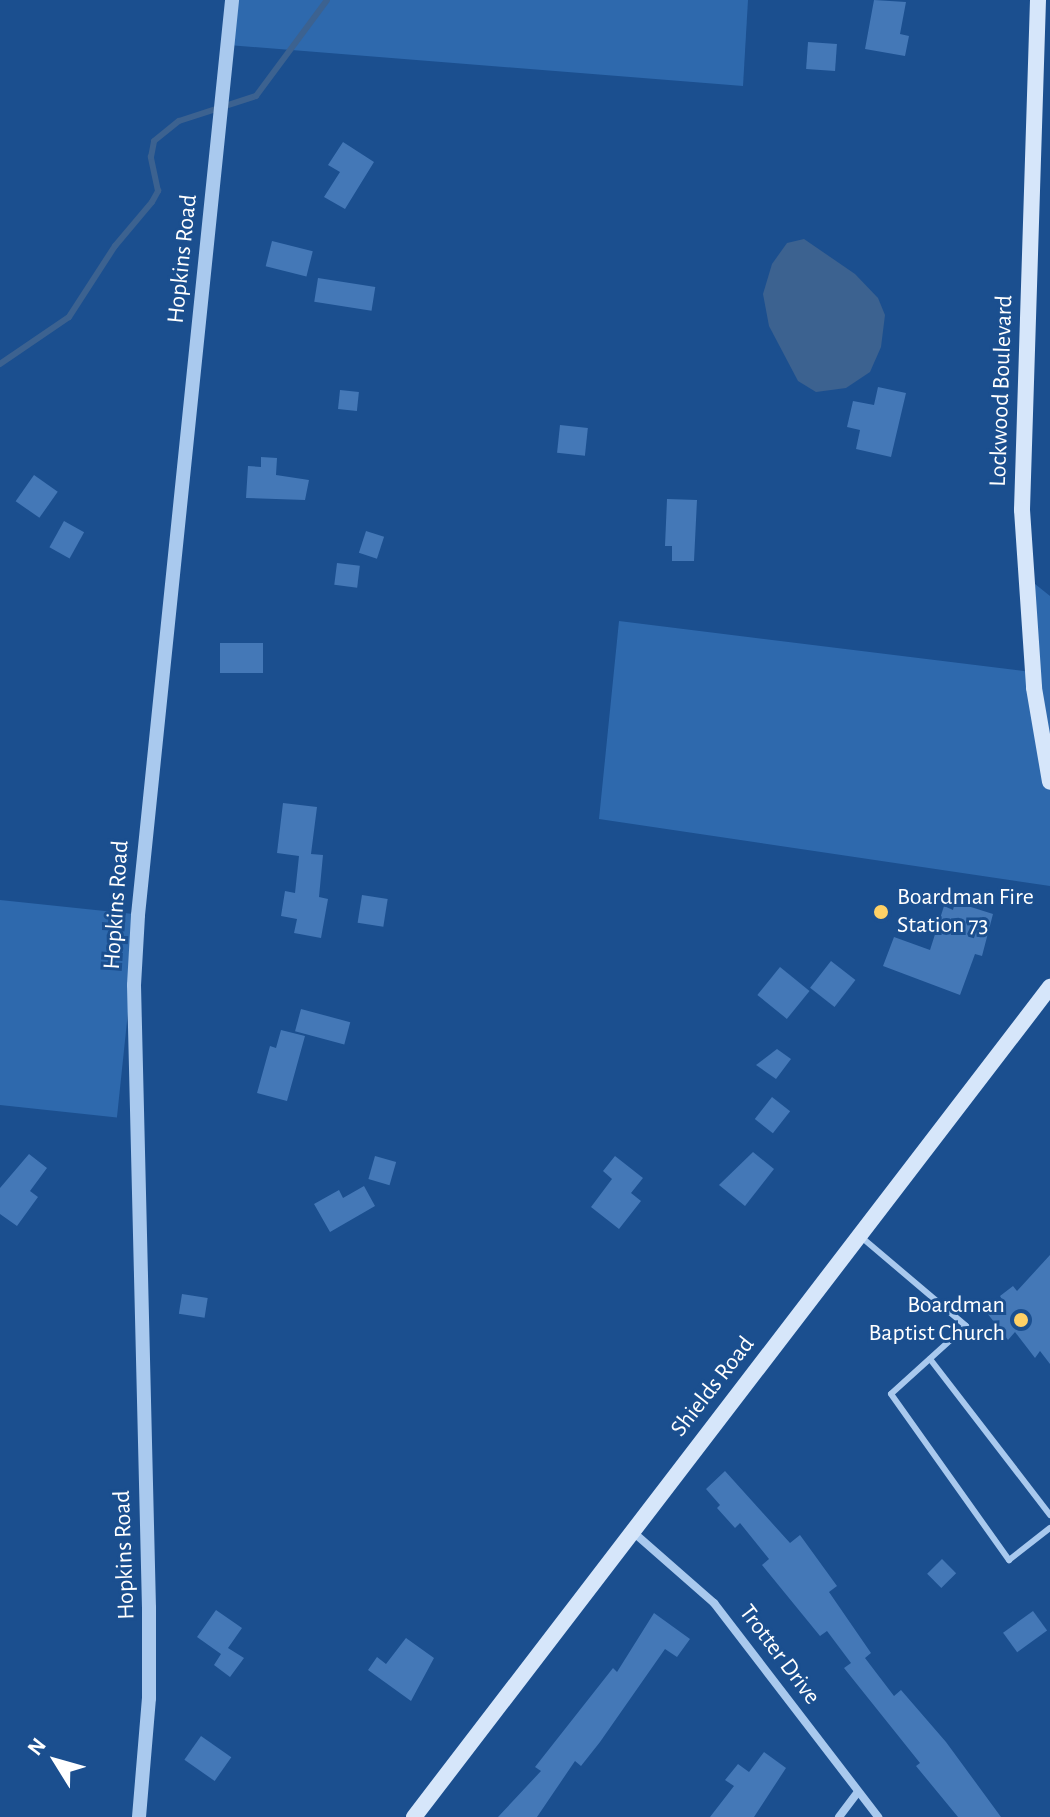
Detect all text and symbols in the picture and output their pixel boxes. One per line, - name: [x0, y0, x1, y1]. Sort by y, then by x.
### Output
- street label: Hopkins Road: [162, 193, 204, 325]
- street label: Lockwood Boulevard: [984, 295, 1020, 487]
- street label: Hopkins Road: [98, 839, 136, 971]
- place label: Boardman Fire Station 73: [897, 884, 1034, 940]
- marker: Boardman Fire Station 73: [872, 903, 890, 921]
- place label: Boardman Baptist Church: [868, 1292, 1005, 1348]
- marker: Boardman Baptist Church: [1012, 1311, 1030, 1329]
- street label: Shields Road: [665, 1331, 761, 1443]
- street label: Hopkins Road: [108, 1490, 142, 1620]
- street label: Trotter Drive: [732, 1599, 826, 1711]
- north arrow: [16, 1721, 96, 1801]
- text: N: [23, 1734, 50, 1759]

